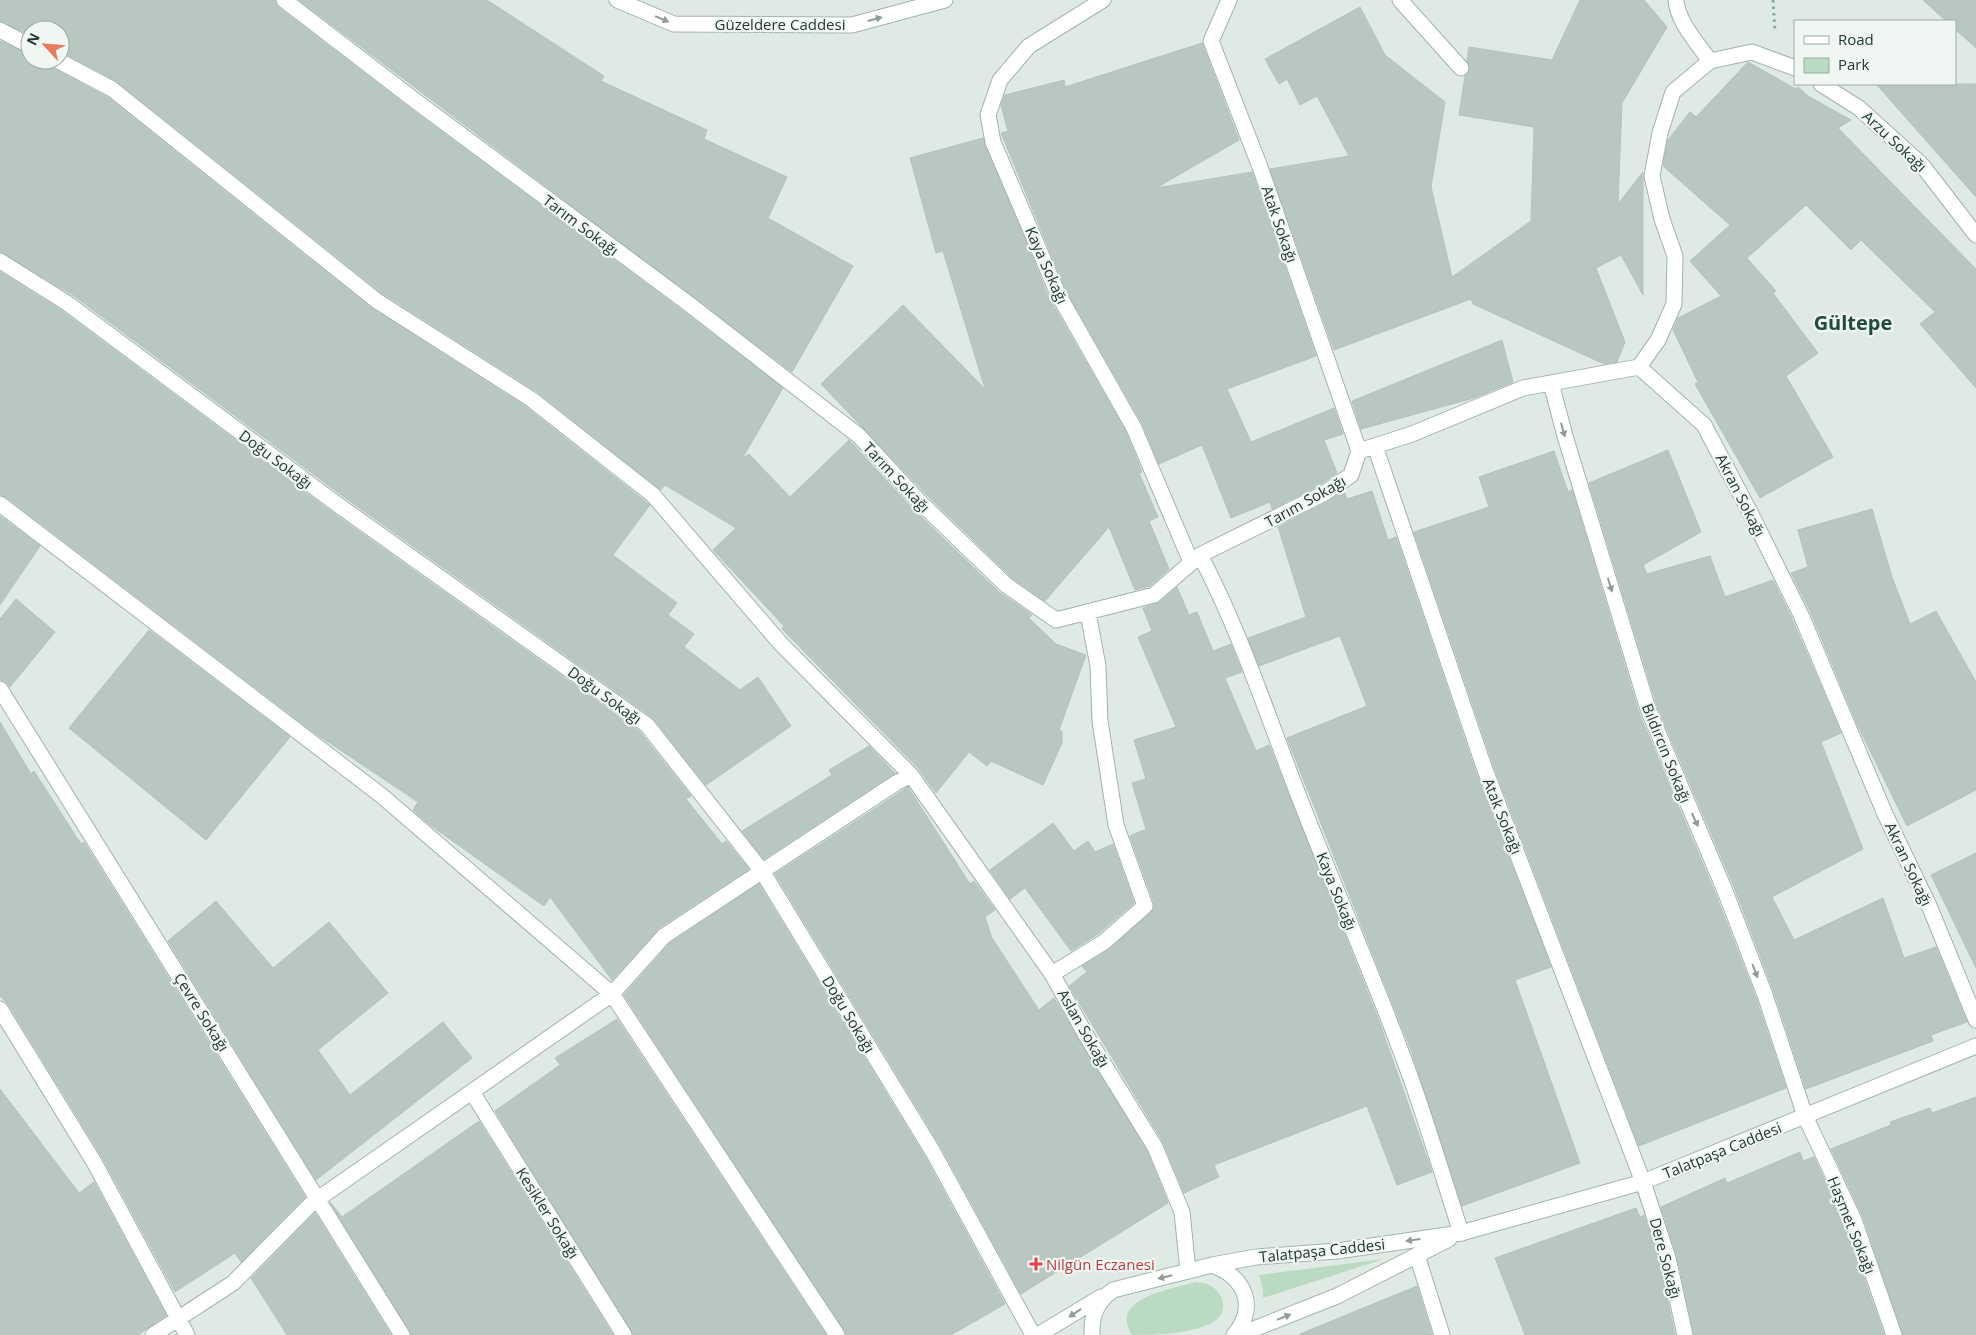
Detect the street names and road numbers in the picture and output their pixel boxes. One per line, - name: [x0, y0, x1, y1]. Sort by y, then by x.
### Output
- street label: Güzeldere Caddesi: [715, 14, 845, 34]
- street label: Arzu Sokağı: [1859, 106, 1931, 176]
- street label: Atak Sokağı: [1257, 183, 1303, 265]
- street label: Tarım Sokağı: [539, 190, 623, 260]
- street label: Kaya Sokağı: [1021, 223, 1073, 307]
- street label: Doğu Sokağı: [235, 425, 317, 493]
- street label: Tarım Sokağı: [859, 437, 935, 517]
- street label: Akran Sokağı: [1712, 450, 1770, 540]
- street label: Tarım Sokağı: [1261, 471, 1349, 531]
- street label: Doğu Sokağı: [564, 661, 646, 729]
- street label: Bıldırcın Sokağı: [1638, 700, 1696, 806]
- street label: Atak Sokağı: [1479, 775, 1527, 857]
- street label: Akran Sokağı: [1881, 819, 1937, 909]
- street label: Kaya Sokağı: [1312, 849, 1362, 933]
- street label: Çevre Sokağı: [170, 969, 234, 1055]
- street label: Doğu Sokağı: [818, 972, 880, 1056]
- street label: Aslan Sokağı: [1054, 985, 1114, 1071]
- street label: Talatpaşa Caddesi: [1660, 1117, 1784, 1183]
- street label: Kesikler Sokağı: [512, 1164, 584, 1262]
- street label: Haşmet Sokağı: [1823, 1173, 1881, 1277]
- street label: Dere Sokağı: [1646, 1215, 1686, 1301]
- street label: Talatpaşa Caddesi: [1258, 1233, 1386, 1267]

